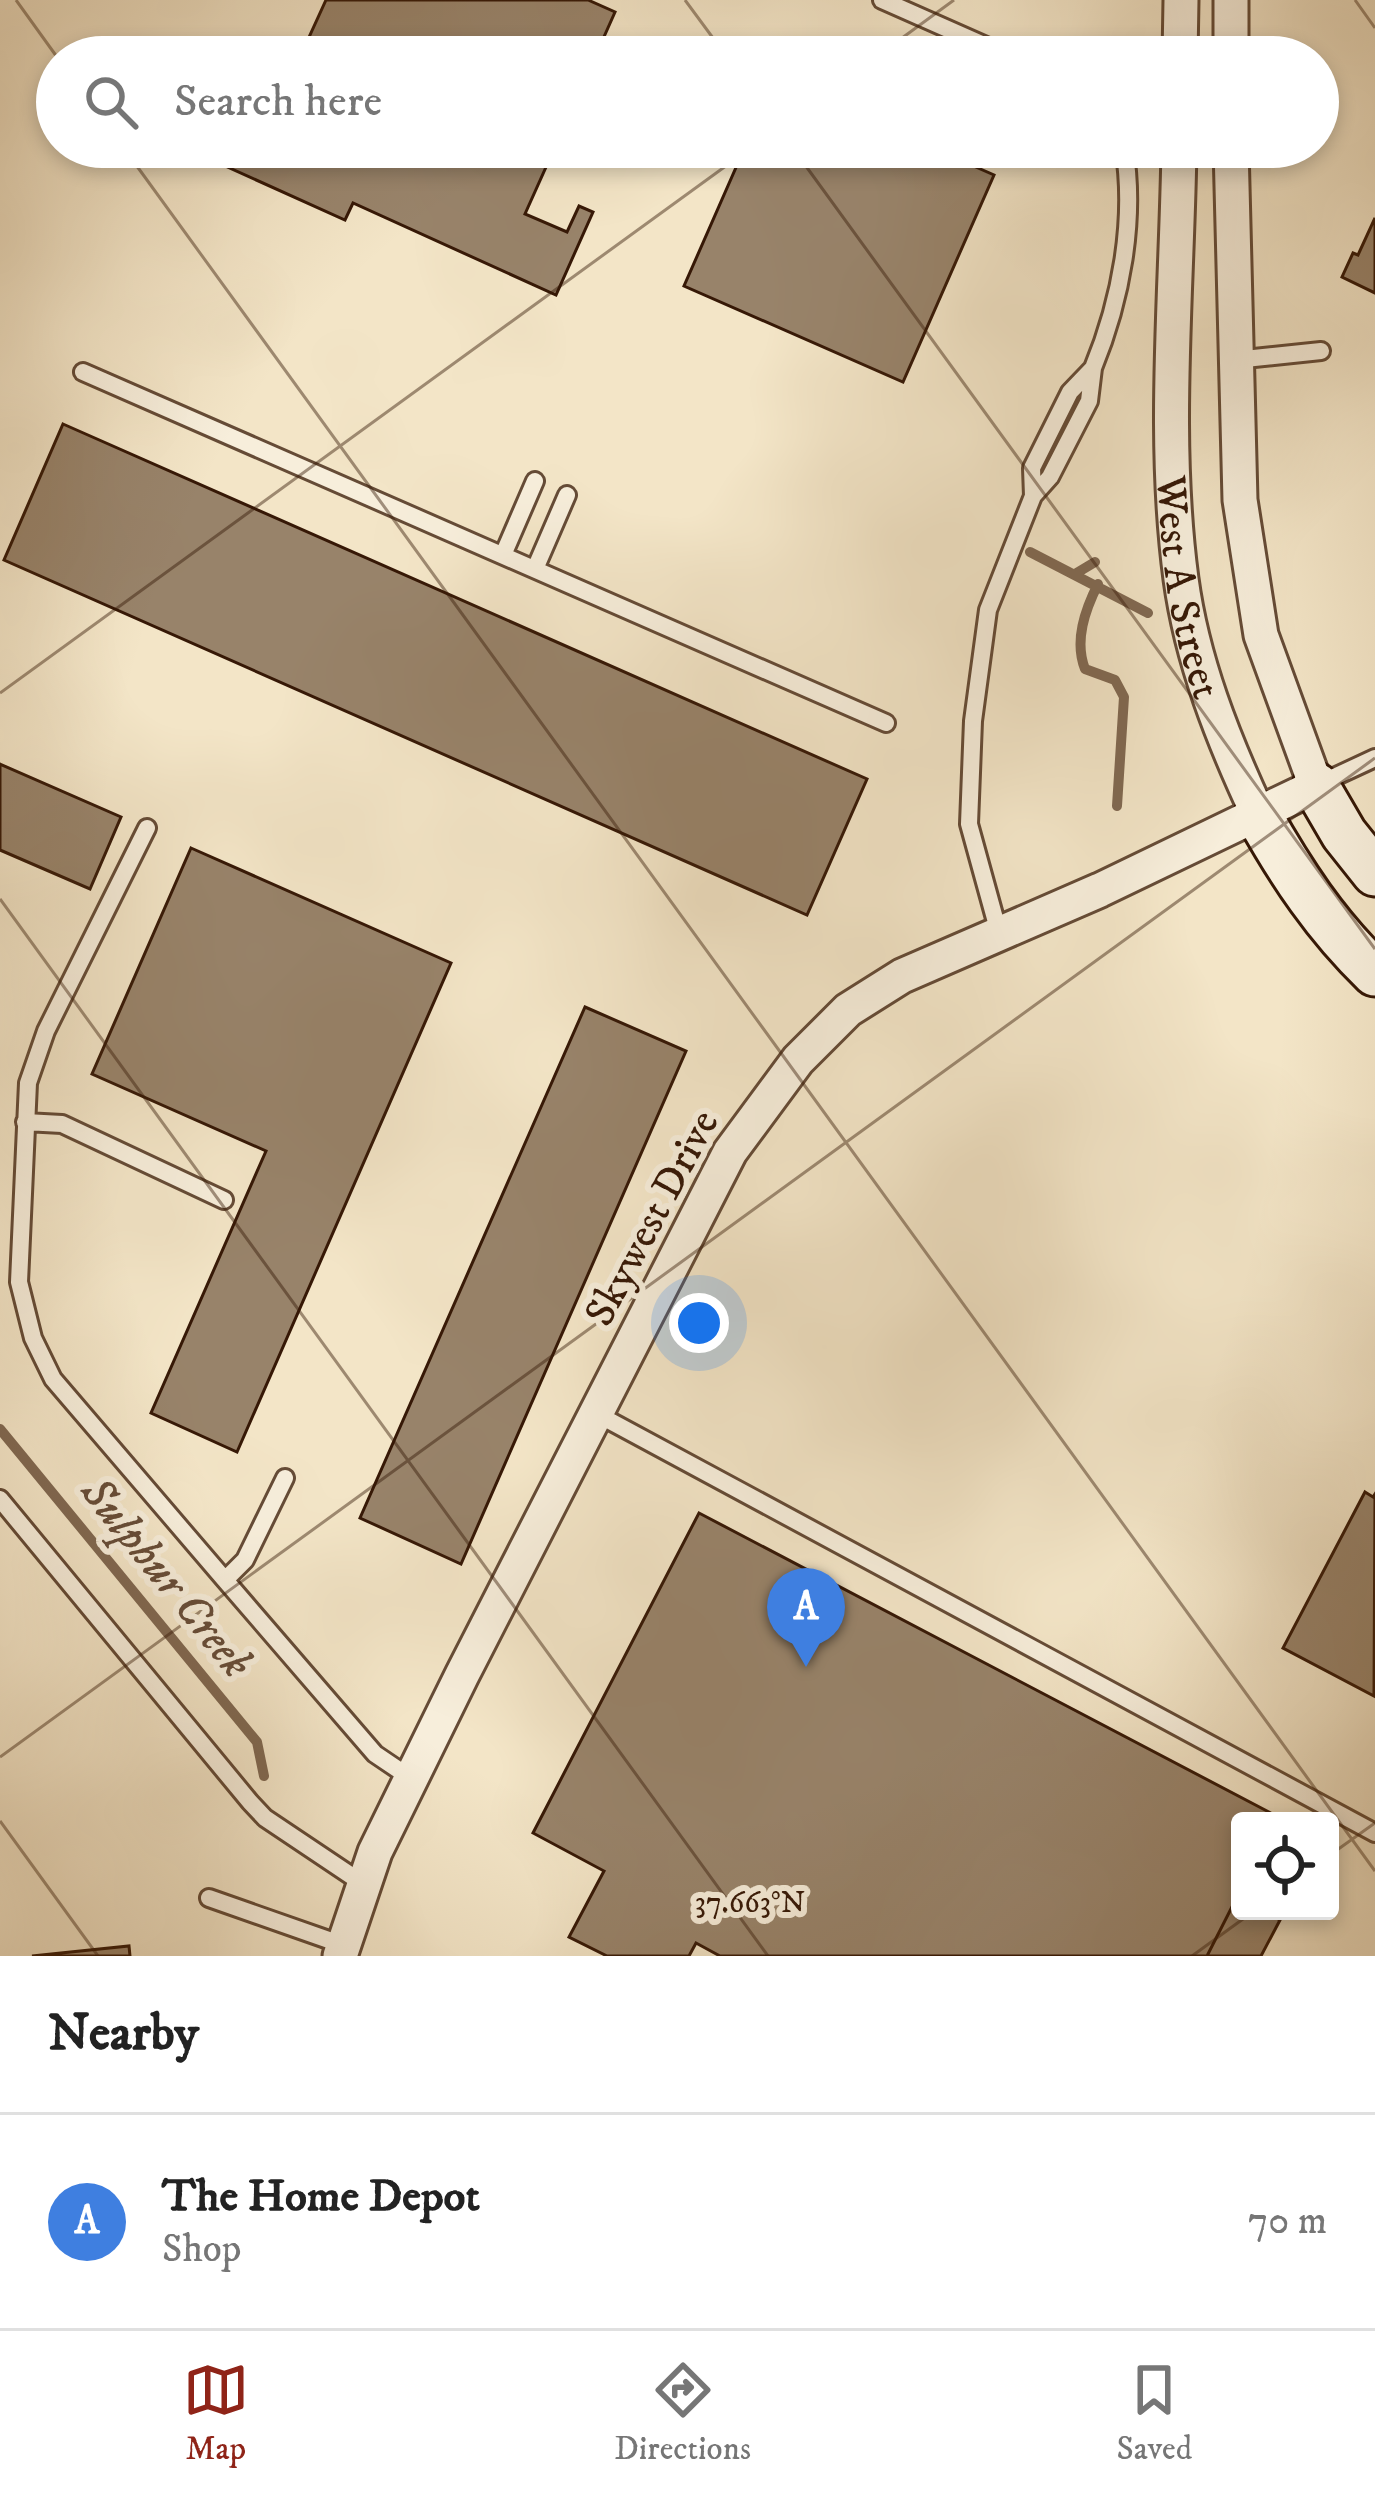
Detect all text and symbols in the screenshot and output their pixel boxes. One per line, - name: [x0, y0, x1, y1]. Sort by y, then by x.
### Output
- search box: [36, 36, 1339, 168]
- icon: search: [78, 69, 144, 135]
- text: Search here: [174, 74, 382, 130]
- street label: West A Street: [1143, 473, 1231, 706]
- street label: Skywest Drive: [574, 1102, 731, 1335]
- your location: [669, 1293, 729, 1353]
- water label: Sulphur Creek: [67, 1465, 264, 1690]
- pin: A: [767, 1568, 845, 1667]
- map controls: [1231, 1812, 1339, 1920]
- button: locate: [1231, 1812, 1339, 1920]
- text: 37.663°N: [695, 1885, 805, 1922]
- text: Nearby: [48, 2002, 199, 2066]
- text: The Home Depot: [162, 2169, 480, 2225]
- text: A: [75, 2197, 99, 2246]
- text: 70 m: [1248, 2197, 1327, 2246]
- text: Shop: [162, 2225, 241, 2274]
- tab: Map: [183, 2357, 249, 2470]
- tab: Directions: [614, 2357, 751, 2470]
- tab: Saved: [1116, 2357, 1192, 2470]

